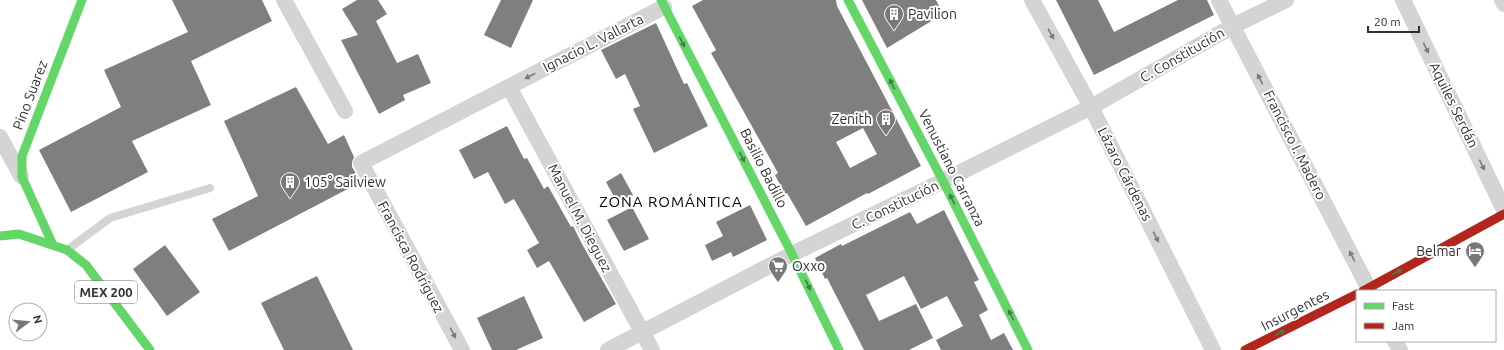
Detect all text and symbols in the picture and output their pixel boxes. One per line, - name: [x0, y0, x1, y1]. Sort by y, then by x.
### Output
- building icon: Pavilion: [883, 3, 905, 31]
- place label: Pavilion: [908, 6, 957, 22]
- scale bar: [1368, 8, 1419, 34]
- street label: Ignacio L. Vallarta: [540, 11, 646, 75]
- text: 20 m: [1374, 15, 1401, 28]
- street label: C. Constitución: [1137, 24, 1227, 86]
- one-way arrow: [1048, 28, 1055, 40]
- one-way arrow: [679, 36, 686, 47]
- one-way arrow: [1423, 42, 1429, 53]
- street label: Pino Suarez: [9, 58, 51, 132]
- street label: Aquiles Serdán: [1426, 60, 1482, 150]
- one-way arrow: [524, 73, 536, 79]
- one-way arrow: [1257, 73, 1263, 84]
- one-way arrow: [889, 78, 895, 90]
- street label: Francisco I. Madero: [1261, 88, 1329, 202]
- street label: Venustiano Carranza: [916, 107, 988, 229]
- building icon: Zenith: [875, 108, 897, 136]
- place label: Zenith: [831, 111, 872, 127]
- street label: Lázaro Cárdenas: [1095, 125, 1155, 223]
- street label: Basilio Badillo: [737, 126, 791, 210]
- one-way arrow: [739, 151, 745, 163]
- one-way arrow: [1479, 159, 1485, 171]
- street label: Manuel M. Dieguez: [545, 161, 615, 275]
- building icon: 105° Sailview: [279, 171, 301, 199]
- place label: 105° Sailview: [304, 174, 386, 190]
- street label: C. Constitución: [849, 177, 941, 233]
- district label: ZONA ROMÁNTICA: [599, 193, 743, 210]
- one-way arrow: [949, 193, 955, 205]
- street label: Francisca Rodríguez: [375, 198, 447, 316]
- one-way arrow: [1153, 231, 1159, 242]
- hotel icon: Belmar: [1464, 240, 1486, 268]
- place label: Belmar: [1416, 243, 1462, 259]
- one-way arrow: [1349, 251, 1355, 262]
- supermarket icon: Oxxo: [767, 255, 789, 283]
- place label: Oxxo: [792, 258, 825, 274]
- one-way arrow: [1392, 269, 1403, 276]
- one-way arrow: [805, 280, 811, 291]
- road number: MEX 200: [75, 281, 137, 303]
- street label: Insurgentes: [1258, 286, 1332, 334]
- legend: [1356, 290, 1496, 342]
- text: Fast: [1392, 299, 1414, 312]
- north arrow: [8, 302, 48, 342]
- one-way arrow: [1008, 309, 1014, 321]
- text: N: [31, 314, 45, 325]
- text: Jam: [1392, 319, 1414, 332]
- one-way arrow: [450, 327, 456, 339]
- one-way arrow: [1274, 329, 1286, 336]

